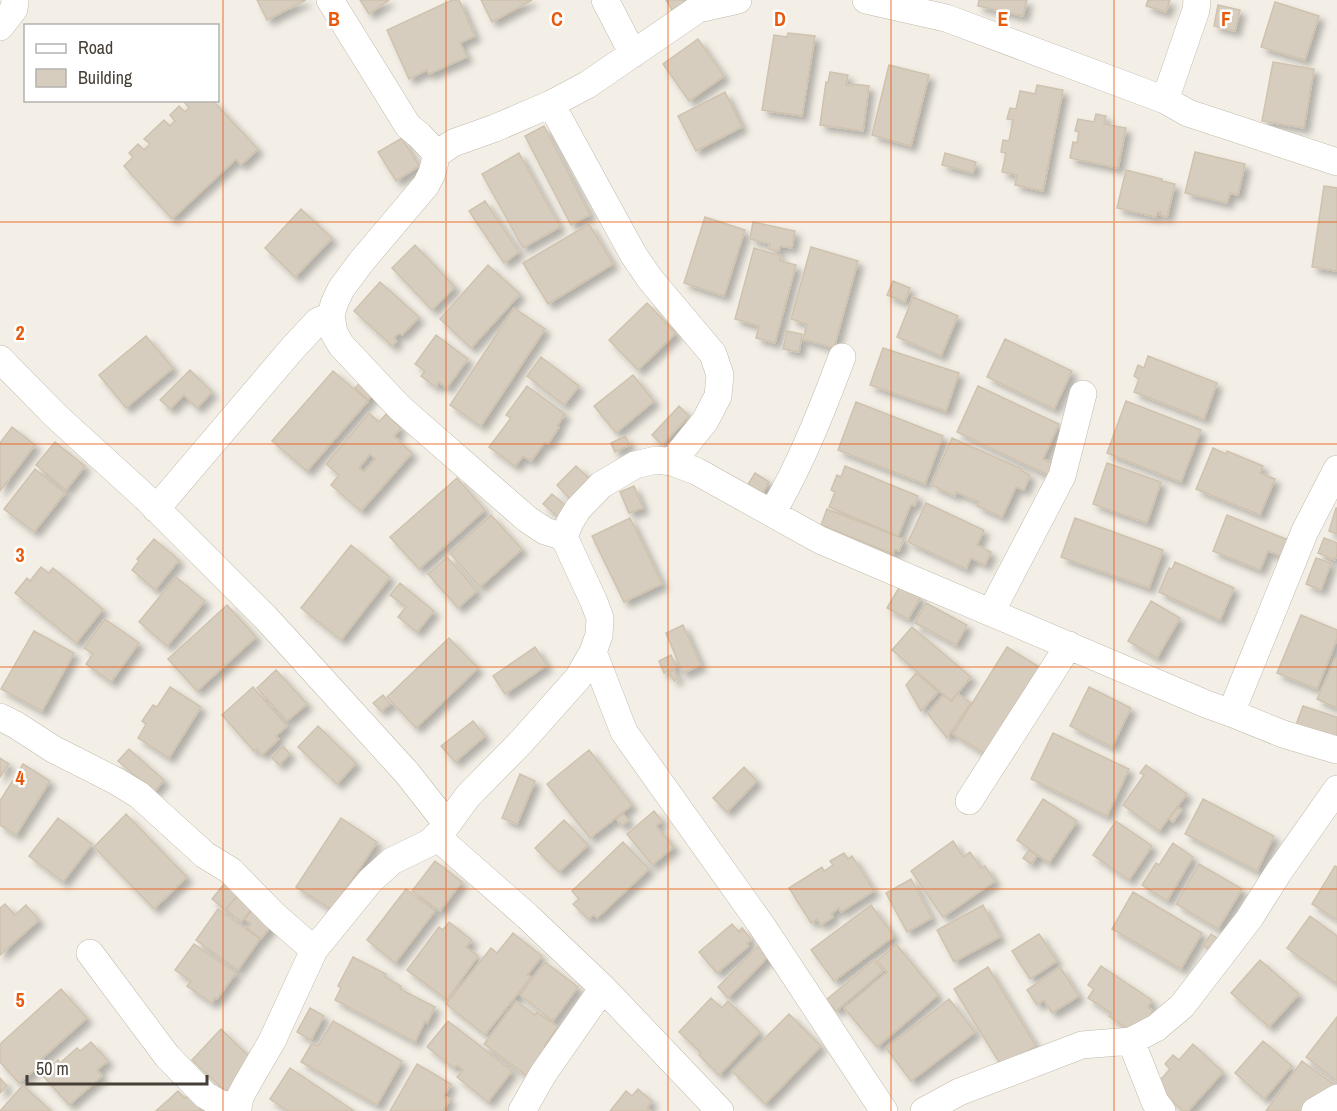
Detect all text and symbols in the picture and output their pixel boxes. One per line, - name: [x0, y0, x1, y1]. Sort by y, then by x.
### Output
- text: B: [328, 5, 340, 32]
- text: C: [551, 5, 563, 32]
- text: D: [774, 5, 786, 32]
- text: E: [998, 5, 1009, 32]
- text: F: [1221, 5, 1231, 32]
- legend: [24, 24, 219, 102]
- text: Road: [78, 35, 113, 60]
- text: Building: [78, 65, 133, 90]
- text: 2: [15, 319, 25, 346]
- text: 3: [15, 541, 25, 568]
- text: 4: [15, 764, 25, 791]
- text: 5: [15, 986, 25, 1013]
- scale bar: [27, 1048, 207, 1086]
- text: 50 m: [36, 1056, 69, 1081]

